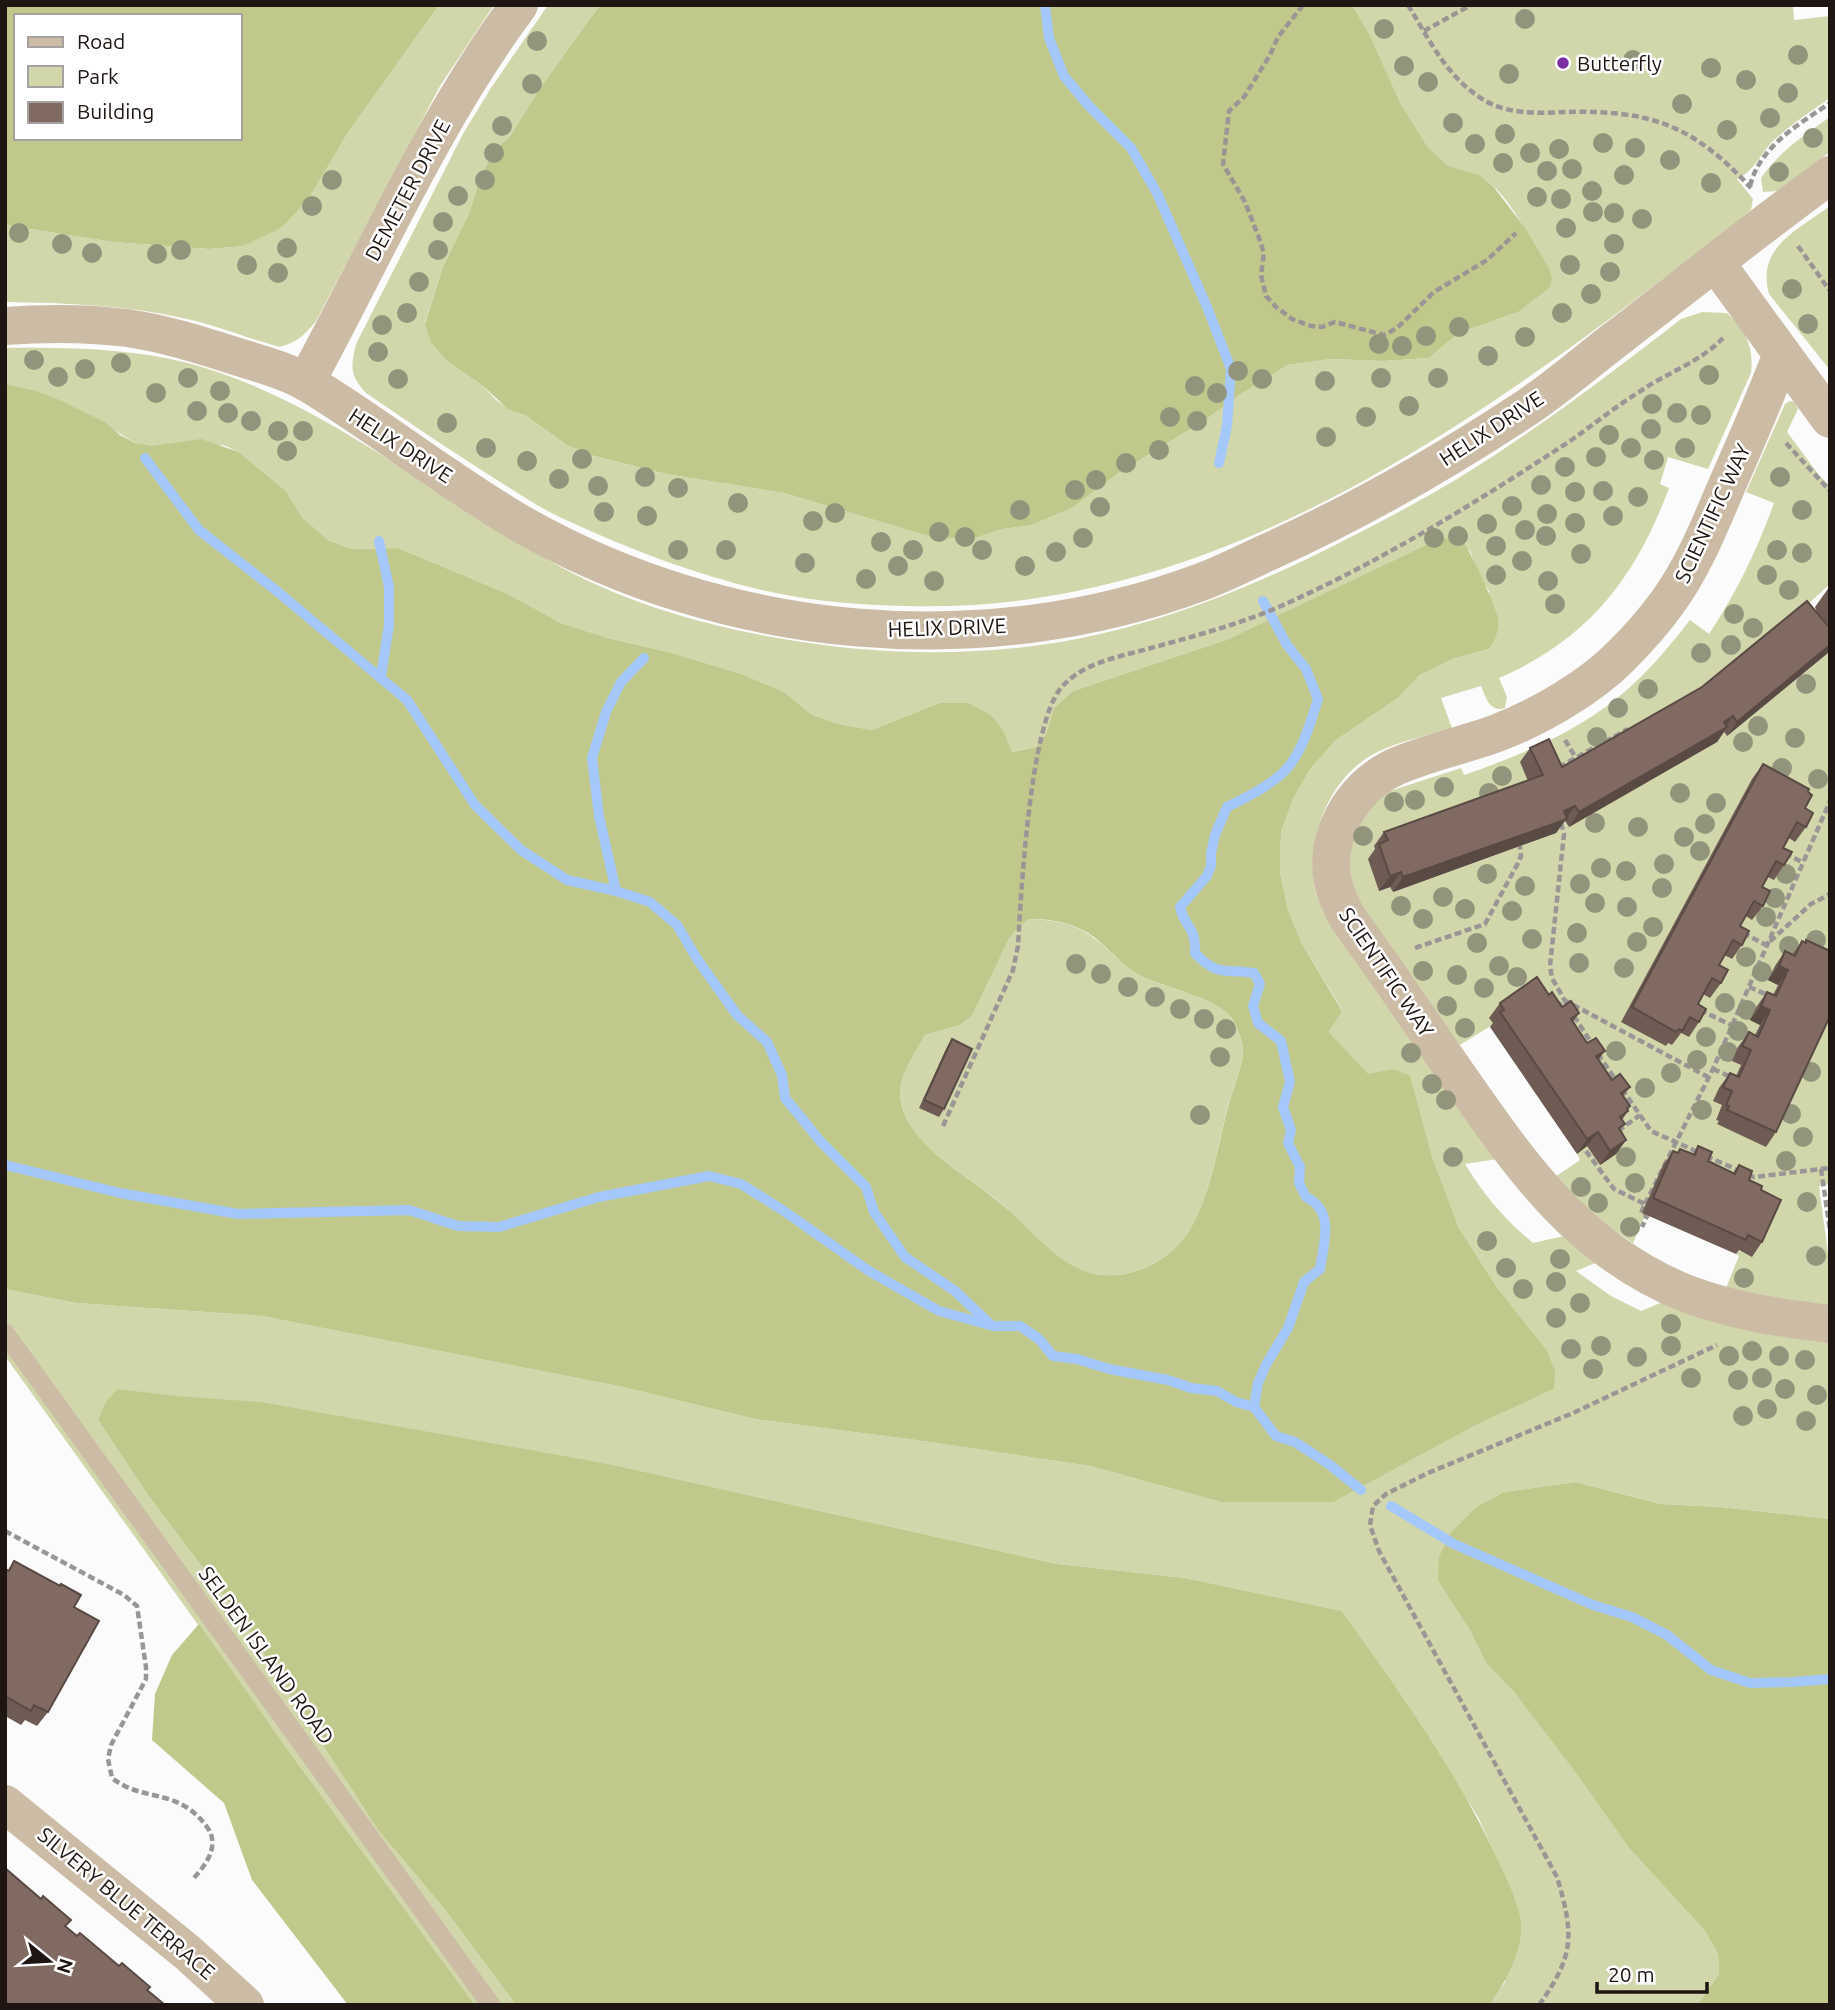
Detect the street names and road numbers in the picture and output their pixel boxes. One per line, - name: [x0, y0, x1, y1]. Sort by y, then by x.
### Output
- street label: DEMETER DRIVE: [360, 115, 454, 265]
- street label: HELIX DRIVE: [1435, 386, 1547, 470]
- street label: HELIX DRIVE: [345, 403, 457, 487]
- street label: SCIENTIFIC WAY: [1669, 440, 1755, 586]
- street label: HELIX DRIVE: [887, 613, 1007, 641]
- street label: SCIENTIFIC WAY: [1335, 903, 1439, 1041]
- street label: SELDEN ISLAND ROAD: [195, 1562, 339, 1748]
- street label: SILVERY BLUE TERRACE: [34, 1822, 220, 1984]

